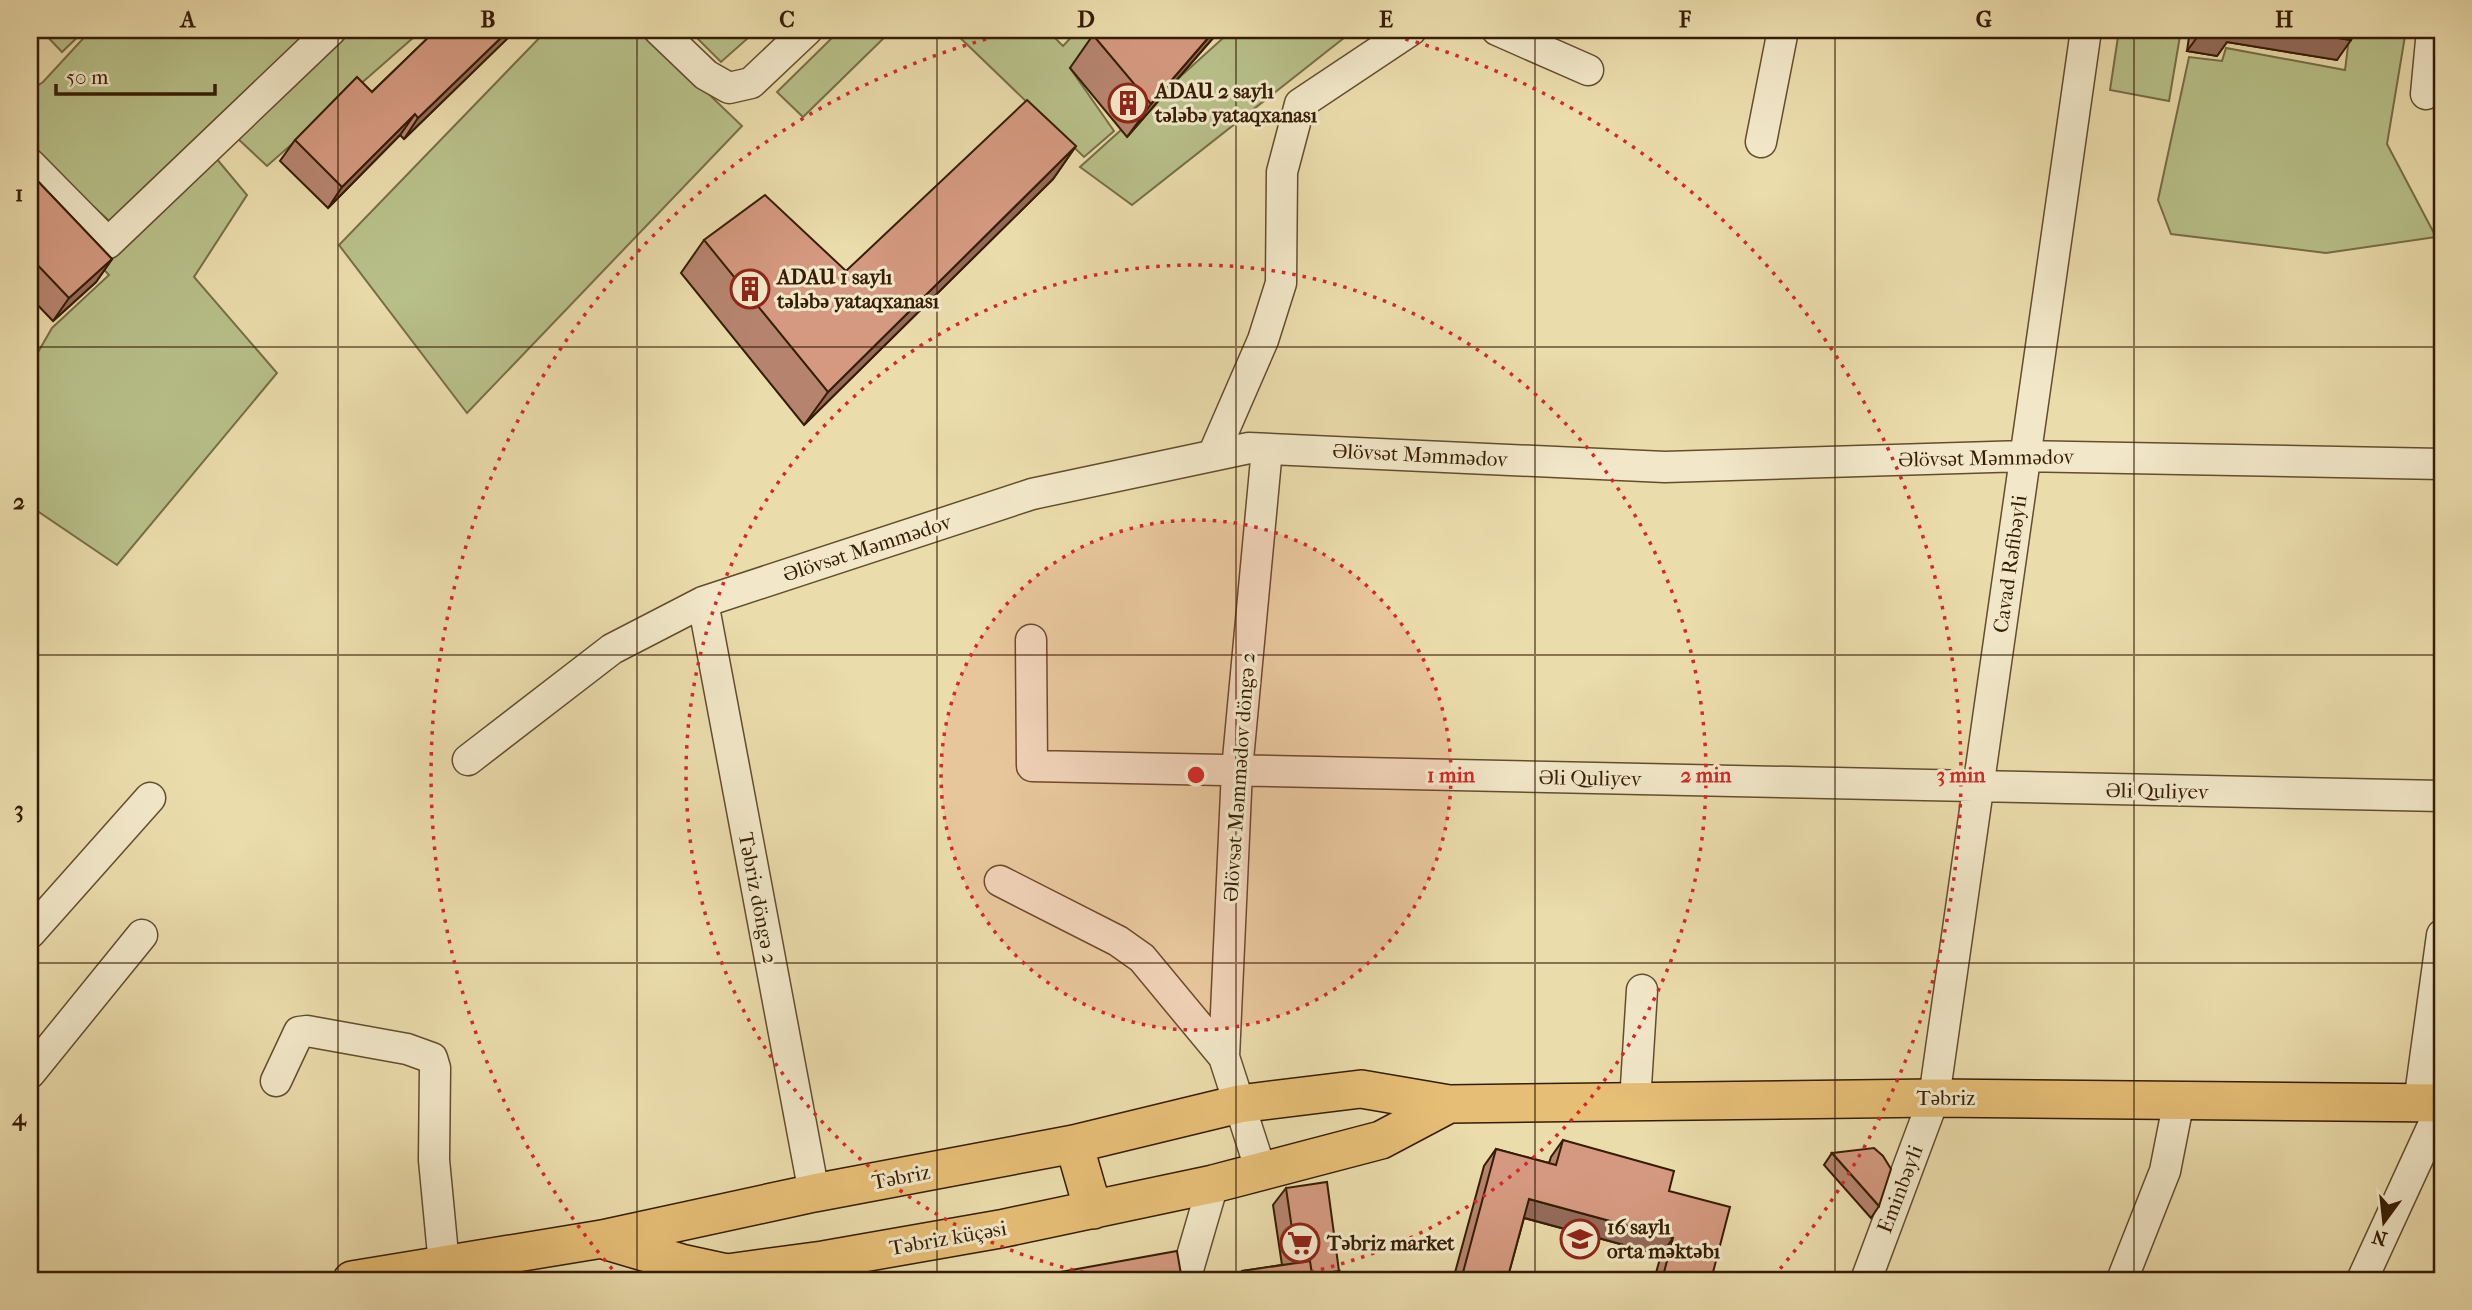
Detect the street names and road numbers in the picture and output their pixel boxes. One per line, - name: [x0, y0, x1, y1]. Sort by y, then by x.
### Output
- street label: Əlövsət Məmmədov: [1332, 438, 1509, 472]
- street label: Əlövsət Məmmədov: [1898, 444, 2074, 472]
- street label: Cavad Rəfibəyli: [1988, 493, 2032, 635]
- street label: Əlövsət Məmmədov: [780, 509, 955, 587]
- street label: Əlövsət Məmmədov döngə 2: [1218, 651, 1260, 903]
- street label: Əli Quliyev: [1538, 765, 1642, 791]
- street label: Əli Quliyev: [2105, 778, 2209, 804]
- street label: Təbriz döngə 2: [734, 830, 783, 966]
- street label: Təbriz: [1917, 1086, 1975, 1110]
- street label: Eminbəyli: [1872, 1142, 1928, 1236]
- street label: Təbriz: [870, 1160, 932, 1194]
- street label: Təbriz küçəsi: [888, 1216, 1008, 1260]

